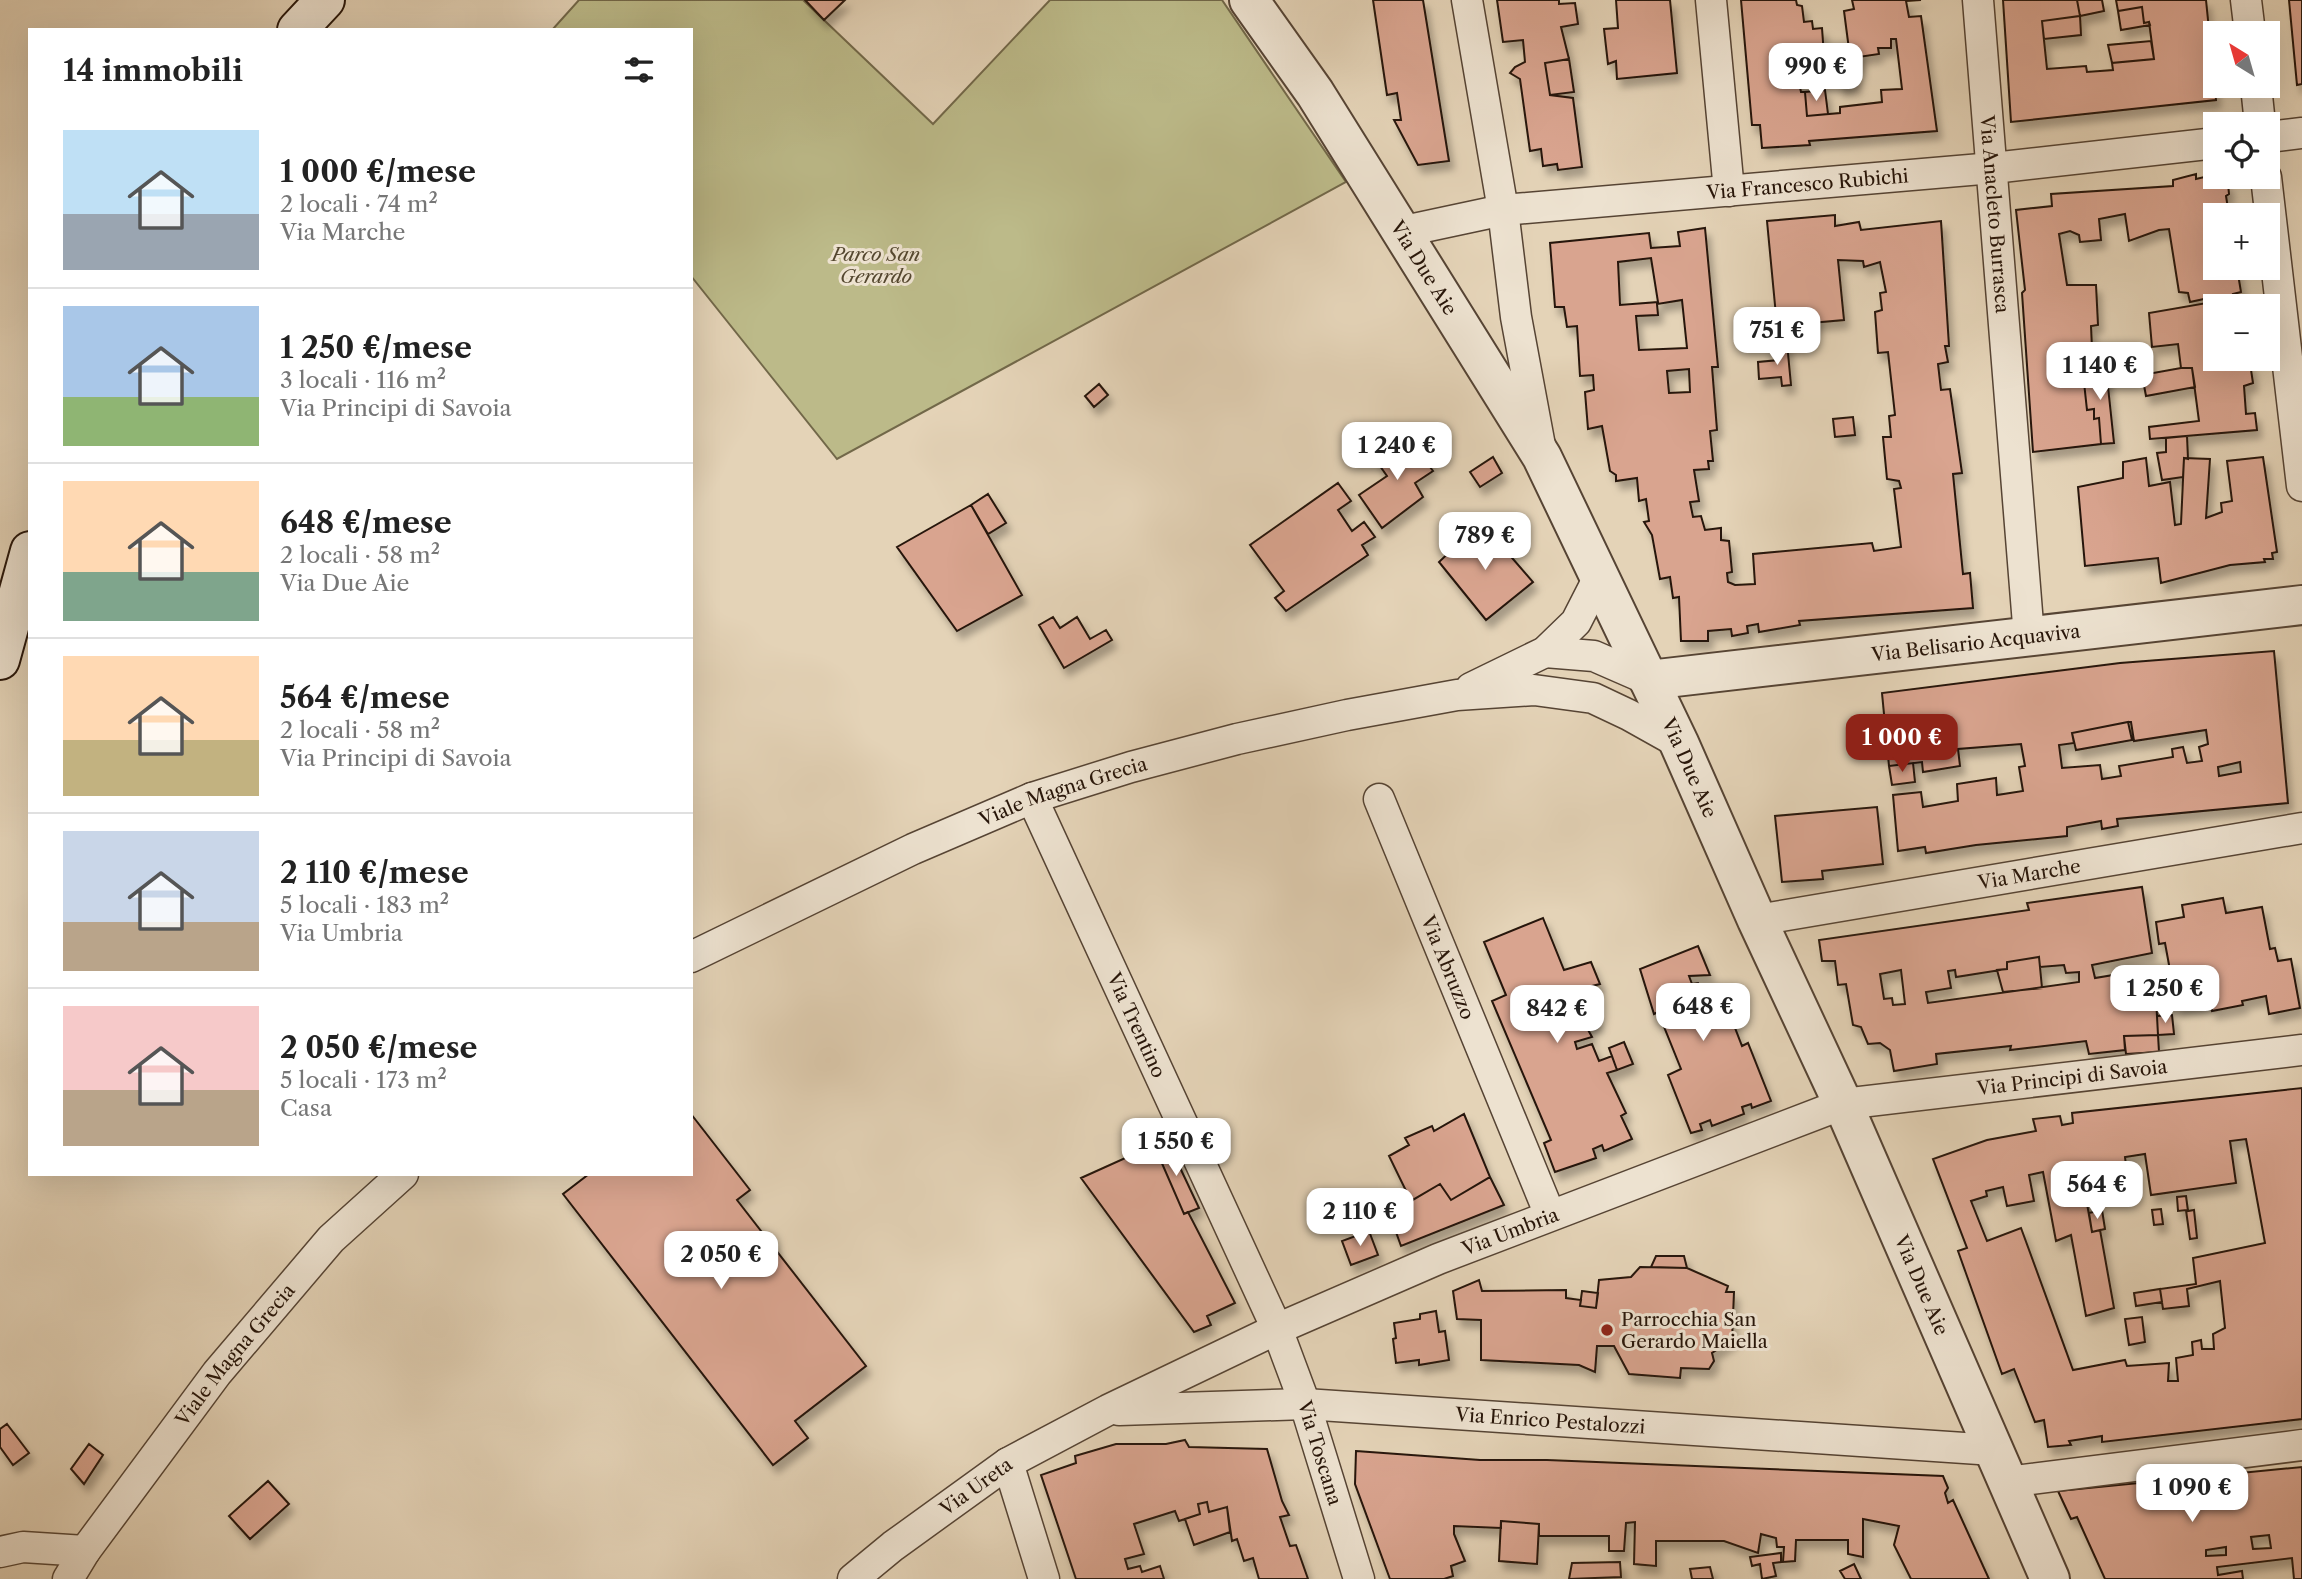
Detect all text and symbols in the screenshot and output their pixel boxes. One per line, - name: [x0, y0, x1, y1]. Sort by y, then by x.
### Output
- north arrow: [2203, 21, 2280, 98]
- map controls: [2203, 21, 2280, 371]
- pin: 990 €: [1767, 43, 1865, 103]
- icon: filters: [620, 51, 658, 89]
- text: 14 immobili: [63, 52, 243, 89]
- text: 990 €: [1785, 52, 1847, 80]
- button: locate: [2203, 112, 2280, 189]
- street label: Via Anacleto Burrasca: [1975, 113, 2014, 314]
- text: 1 000 €/mese: [280, 153, 476, 190]
- icon: home: [119, 158, 203, 242]
- street label: Via Francesco Rubichi: [1705, 164, 1910, 205]
- text: 2 locali · 74 m²: [280, 190, 438, 218]
- button: +: [2203, 203, 2280, 280]
- street label: Via Due Aie: [1385, 216, 1462, 319]
- text: Via Marche: [280, 218, 406, 246]
- park label: Parco San Gerardo: [830, 243, 920, 288]
- button: −: [2203, 294, 2280, 371]
- pin: 751 €: [1728, 308, 1826, 367]
- text: 751 €: [1749, 316, 1805, 344]
- text: 1 250 €/mese: [280, 329, 472, 366]
- icon: home: [119, 334, 203, 418]
- pin: 1 140 €: [2035, 342, 2165, 402]
- text: 1 140 €: [2062, 351, 2138, 379]
- text: 3 locali · 116 m²: [280, 366, 446, 394]
- text: Via Principi di Savoia: [280, 394, 512, 422]
- pin: 1 240 €: [1332, 422, 1462, 482]
- text: 1 240 €: [1358, 431, 1436, 459]
- text: 648 €/mese: [280, 504, 452, 541]
- icon: home: [119, 509, 203, 593]
- pin: 789 €: [1436, 512, 1534, 572]
- text: 789 €: [1455, 521, 1515, 549]
- text: 2 locali · 58 m²: [280, 541, 440, 569]
- text: Via Due Aie: [280, 569, 409, 597]
- street label: Via Belisario Acquaviva: [1869, 620, 2082, 666]
- text: 564 €/mese: [280, 679, 450, 716]
- icon: home: [119, 684, 203, 768]
- street label: Via Due Aie: [1656, 713, 1721, 821]
- pin: 1 000 €: [1837, 714, 1967, 774]
- text: 2 locali · 58 m²: [280, 716, 440, 744]
- text: 1 000 €: [1862, 723, 1942, 751]
- text: Via Principi di Savoia: [280, 744, 512, 772]
- street label: Viale Magna Grecia: [975, 752, 1150, 832]
- text: 2 110 €/mese: [280, 854, 469, 891]
- street label: Via Marche: [1975, 855, 2082, 895]
- icon: home: [119, 859, 203, 943]
- text: 5 locali · 183 m²: [280, 891, 449, 919]
- street label: Via Abruzzo: [1416, 911, 1479, 1023]
- text: Via Umbria: [280, 919, 403, 947]
- pin: 1 250 €: [2100, 965, 2230, 1025]
- street label: Via Trentino: [1102, 968, 1170, 1081]
- text: 1 250 €: [2126, 974, 2204, 1002]
- pin: 648 €: [1654, 984, 1752, 1043]
- pin: 842 €: [1508, 986, 1606, 1045]
- text: 648 €: [1672, 992, 1734, 1020]
- text: 842 €: [1526, 994, 1588, 1022]
- text: 2 050 €/mese: [280, 1029, 478, 1066]
- icon: home: [119, 1034, 203, 1118]
- street label: Via Principi di Savoia: [1975, 1055, 2168, 1100]
- text: 5 locali · 173 m²: [280, 1066, 447, 1094]
- text: Casa: [280, 1094, 332, 1122]
- pin: 1 550 €: [1111, 1118, 1241, 1178]
- text: 1 550 €: [1138, 1127, 1214, 1155]
- pin: 564 €: [2048, 1162, 2146, 1221]
- text: 564 €: [2067, 1170, 2127, 1198]
- pin: 2 110 €: [1295, 1188, 1425, 1248]
- text: 2 110 €: [1323, 1197, 1397, 1225]
- street label: Via Umbria: [1458, 1203, 1562, 1261]
- street label: Via Due Aie: [1889, 1231, 1953, 1339]
- pin: 2 050 €: [656, 1232, 786, 1291]
- text: 2 050 €: [680, 1240, 762, 1268]
- street label: Viale Magna Grecia: [170, 1279, 300, 1431]
- place label: Parrocchia San Gerardo Maiella: [1621, 1308, 1768, 1353]
- marker: Parrocchia San Gerardo Maiella: [1599, 1322, 1615, 1338]
- street label: Via Toscana: [1292, 1397, 1347, 1508]
- street label: Via Enrico Pestalozzi: [1454, 1403, 1646, 1439]
- street label: Via Ureta: [935, 1453, 1017, 1521]
- pin: 1 090 €: [2127, 1464, 2257, 1524]
- text: 1 090 €: [2152, 1473, 2232, 1501]

